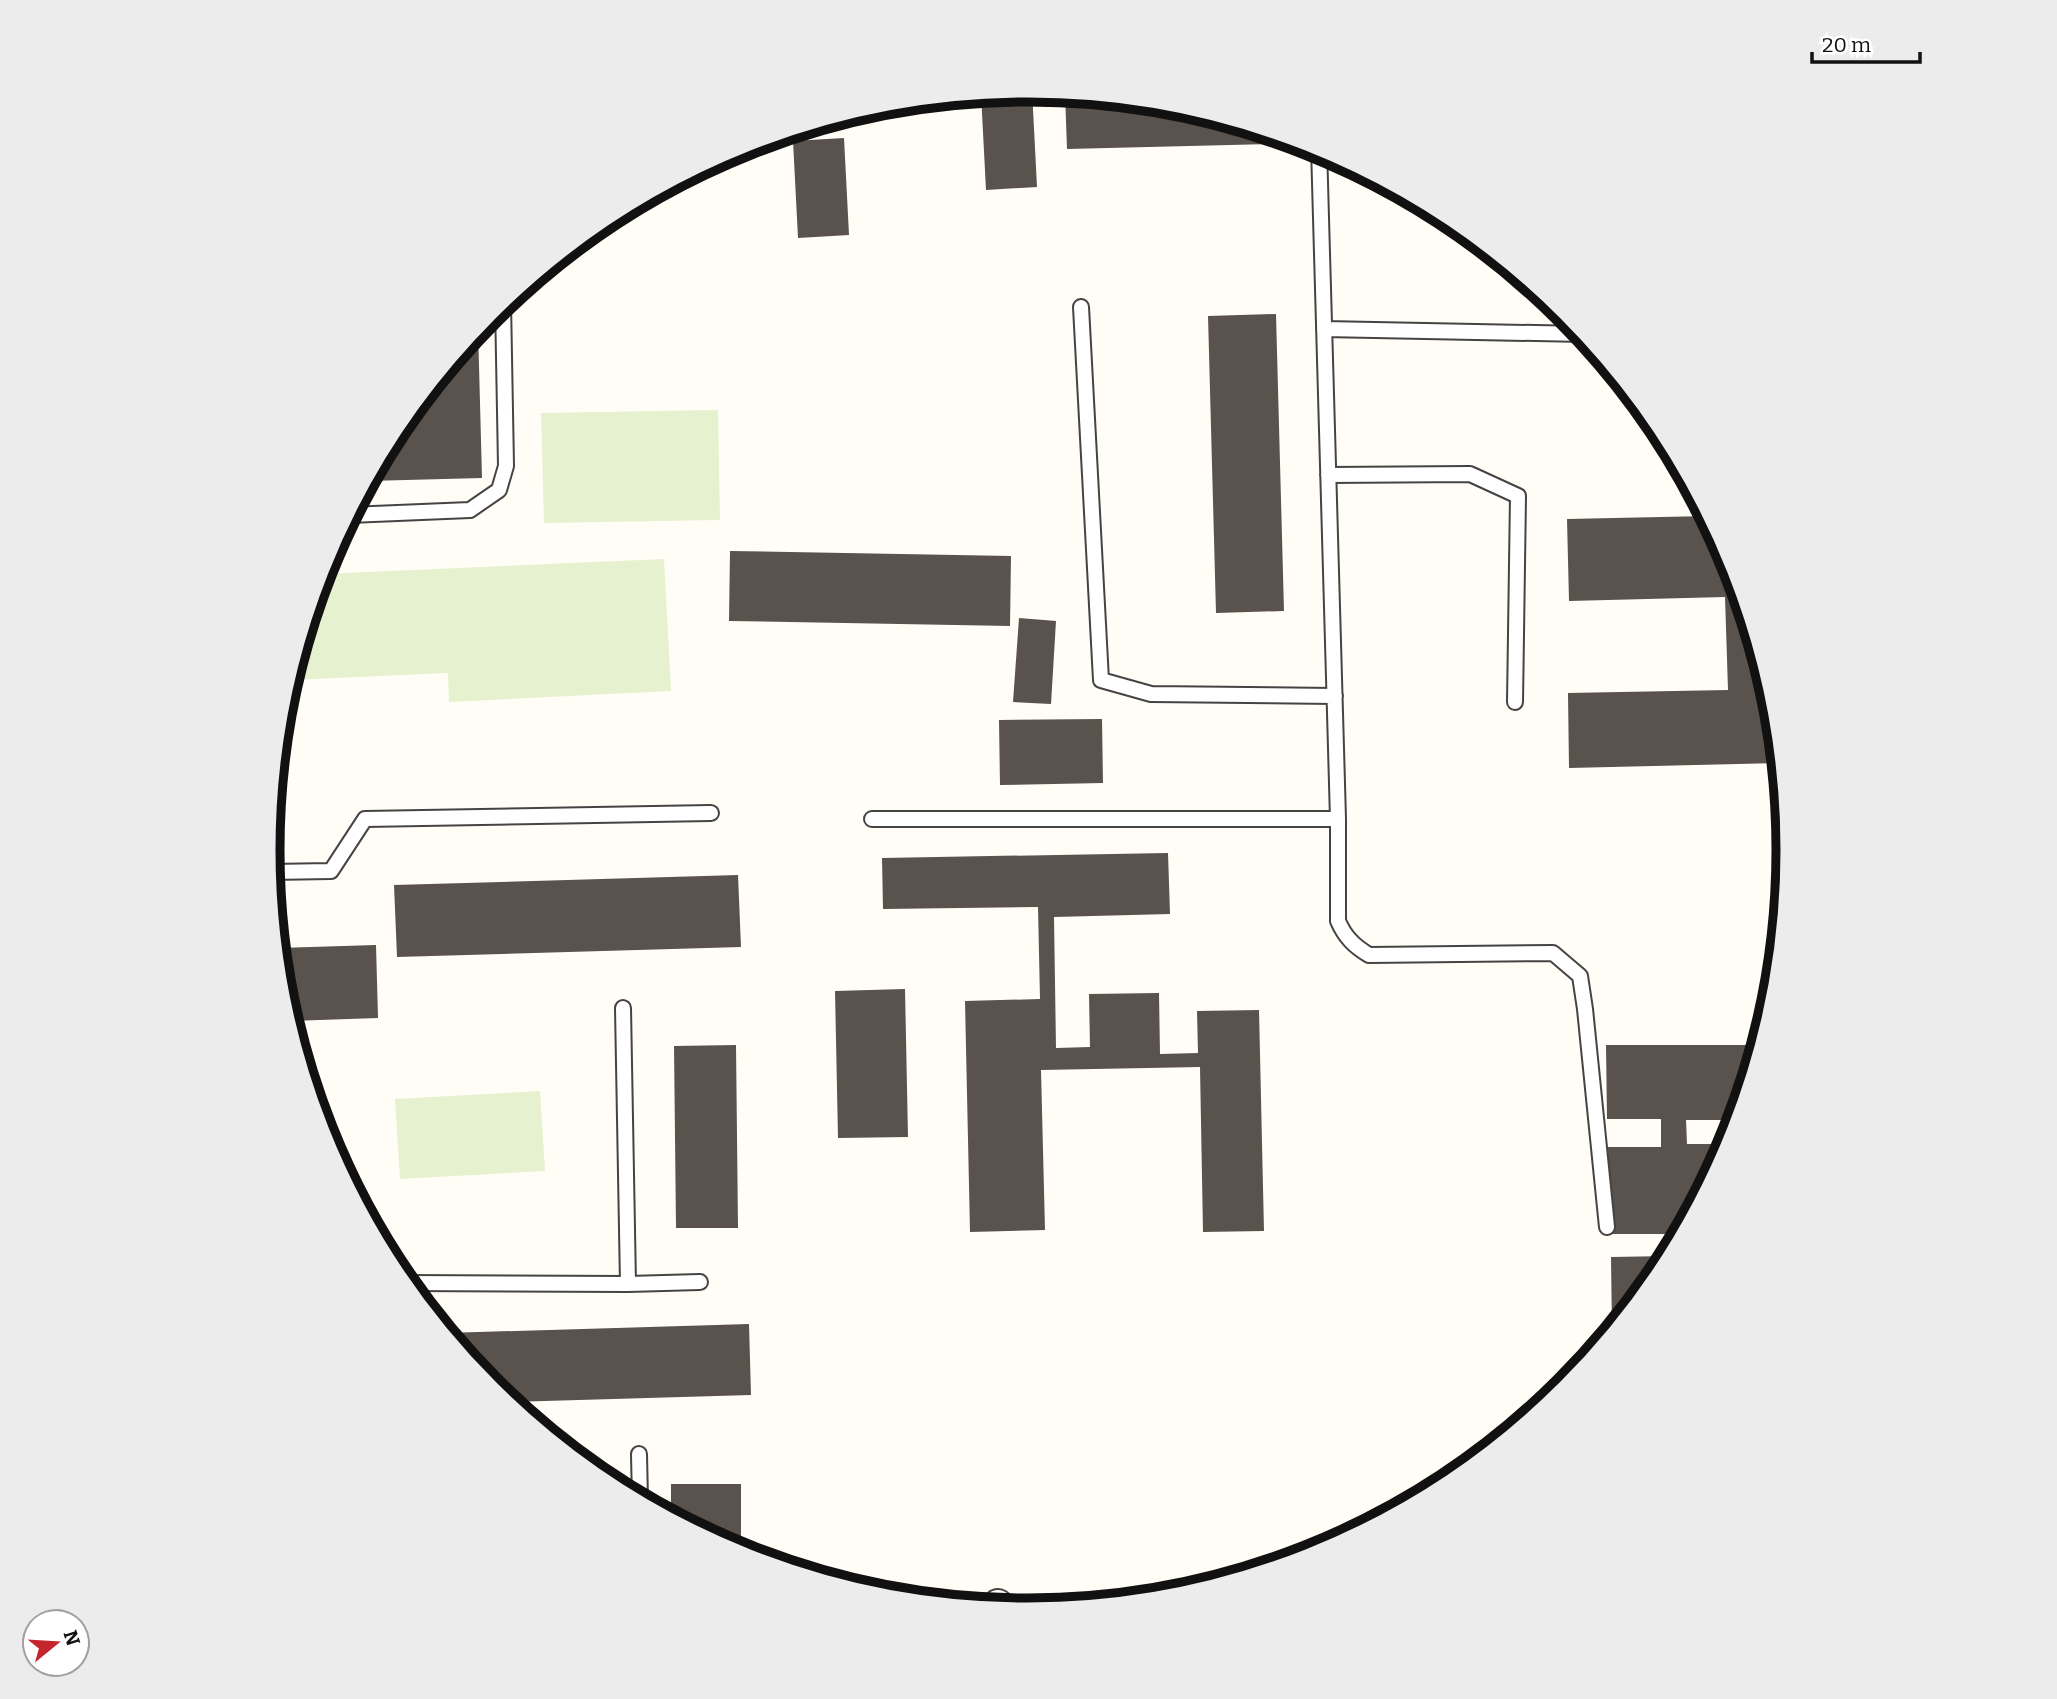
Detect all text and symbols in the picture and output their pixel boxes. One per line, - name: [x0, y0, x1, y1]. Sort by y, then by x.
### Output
- scale bar: [1812, 21, 1920, 65]
- text: 20 m: [1822, 32, 1871, 58]
- north arrow: [21, 1608, 91, 1678]
- text: N: [58, 1627, 85, 1649]

